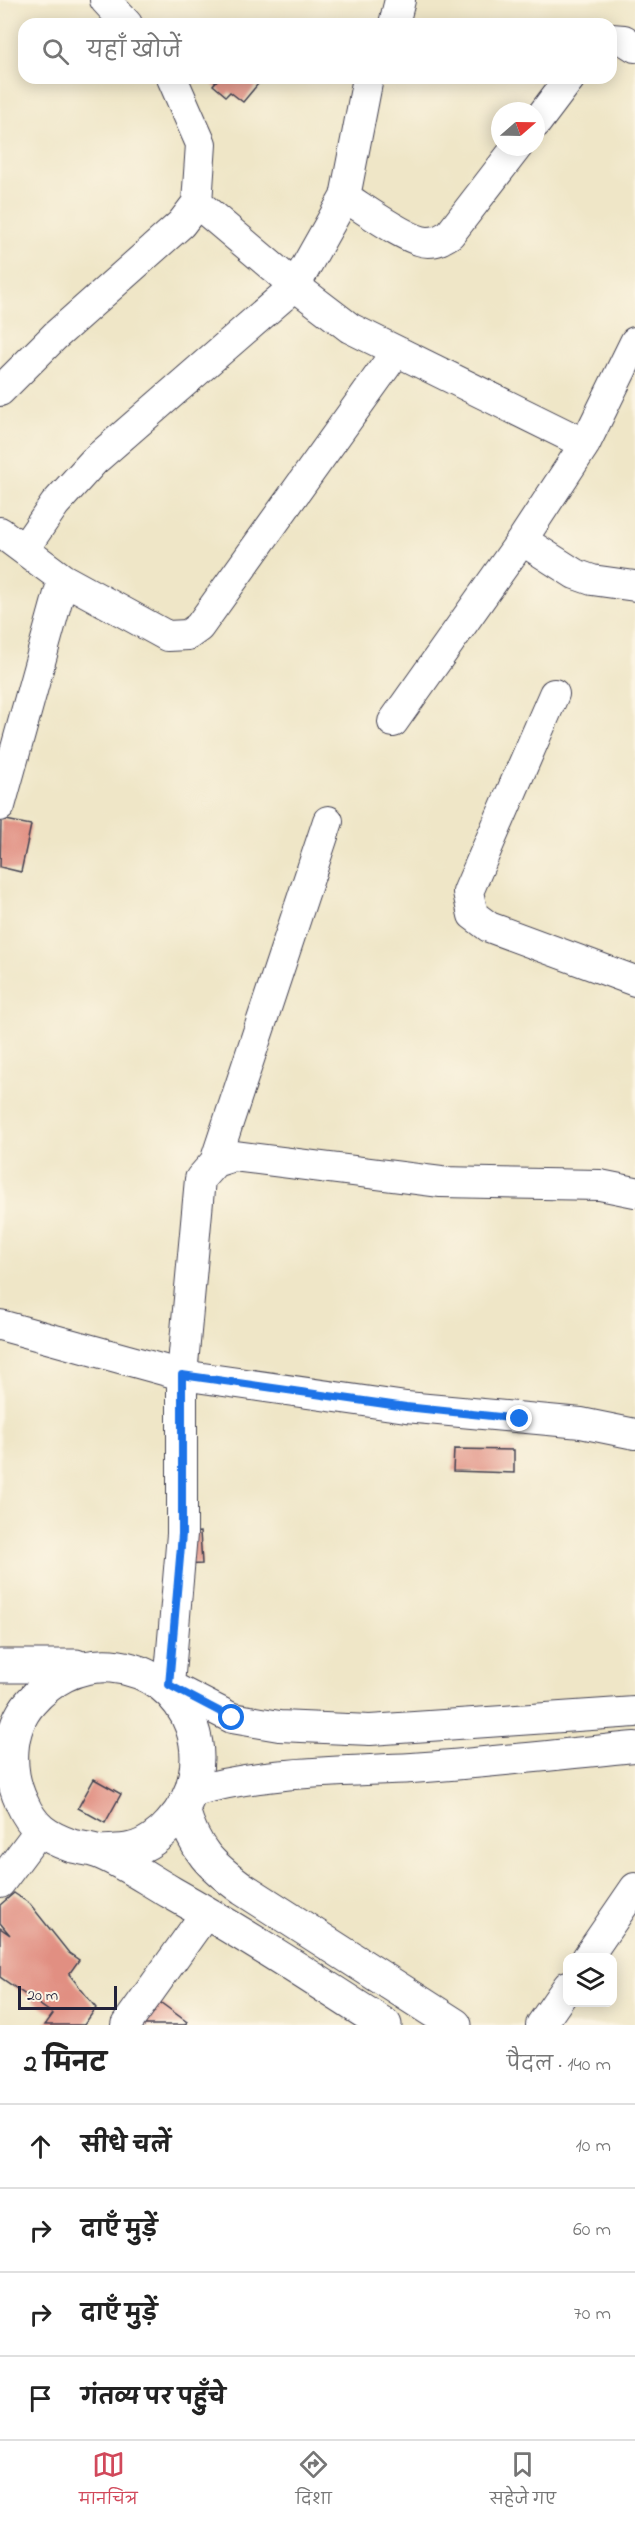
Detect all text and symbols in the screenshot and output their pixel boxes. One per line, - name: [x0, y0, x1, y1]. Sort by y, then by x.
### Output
- search box: [18, 18, 617, 84]
- icon: search: [39, 35, 72, 68]
- text: यहाँ खोजें: [87, 36, 181, 68]
- north arrow: [491, 102, 545, 156]
- route end: [506, 1405, 532, 1431]
- route start: [218, 1704, 244, 1730]
- map controls: [563, 1953, 617, 2007]
- button: layers: [563, 1953, 617, 2007]
- scale bar: [18, 1983, 117, 2010]
- text: 20 m: [27, 1984, 58, 2008]
- text: 2 मिनट: [24, 2046, 107, 2084]
- text: पैदल · 140 m: [507, 2051, 611, 2080]
- icon: ahead: [24, 2130, 57, 2163]
- text: सीधे चलें: [81, 2131, 171, 2163]
- text: 10 m: [575, 2132, 611, 2161]
- icon: right: [24, 2214, 57, 2247]
- text: दाएँ मुड़ें: [81, 2215, 157, 2247]
- text: 60 m: [573, 2216, 611, 2245]
- icon: right: [24, 2298, 57, 2331]
- text: दाएँ मुड़ें: [81, 2299, 157, 2331]
- text: 70 m: [574, 2300, 611, 2329]
- icon: arrive: [24, 2382, 57, 2415]
- text: गंतव्य पर पहुँचे: [81, 2383, 226, 2415]
- tab: मानचित्र: [79, 2448, 138, 2516]
- tab: दिशा: [296, 2448, 332, 2516]
- tab: सहेजे गए: [490, 2448, 556, 2516]

